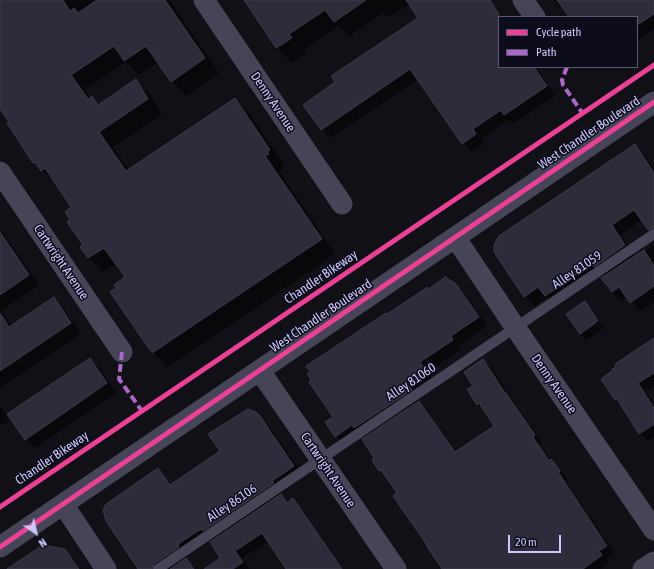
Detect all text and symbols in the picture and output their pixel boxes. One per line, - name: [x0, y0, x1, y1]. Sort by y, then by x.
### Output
- legend: [498, 16, 638, 68]
- text: Cycle path: [536, 25, 581, 39]
- text: Path: [536, 45, 557, 59]
- street label: Denny Avenue: [247, 69, 299, 135]
- street label: West Chandler Boulevard: [535, 93, 643, 173]
- street label: Cartwright Avenue: [30, 221, 92, 303]
- street label: Chandler Bikeway: [281, 247, 361, 307]
- street label: Alley 81059: [549, 248, 605, 292]
- street label: West Chandler Boulevard: [267, 276, 375, 356]
- street label: Denny Avenue: [528, 351, 580, 417]
- street label: Alley 81060: [383, 360, 439, 404]
- street label: Chandler Bikeway: [12, 428, 92, 488]
- street label: Cartwright Avenue: [297, 429, 359, 511]
- street label: Alley 86106: [204, 481, 260, 525]
- north arrow: [16, 513, 56, 553]
- scale bar: [510, 527, 563, 553]
- text: 20 m: [515, 535, 537, 549]
- text: N: [37, 536, 49, 550]

